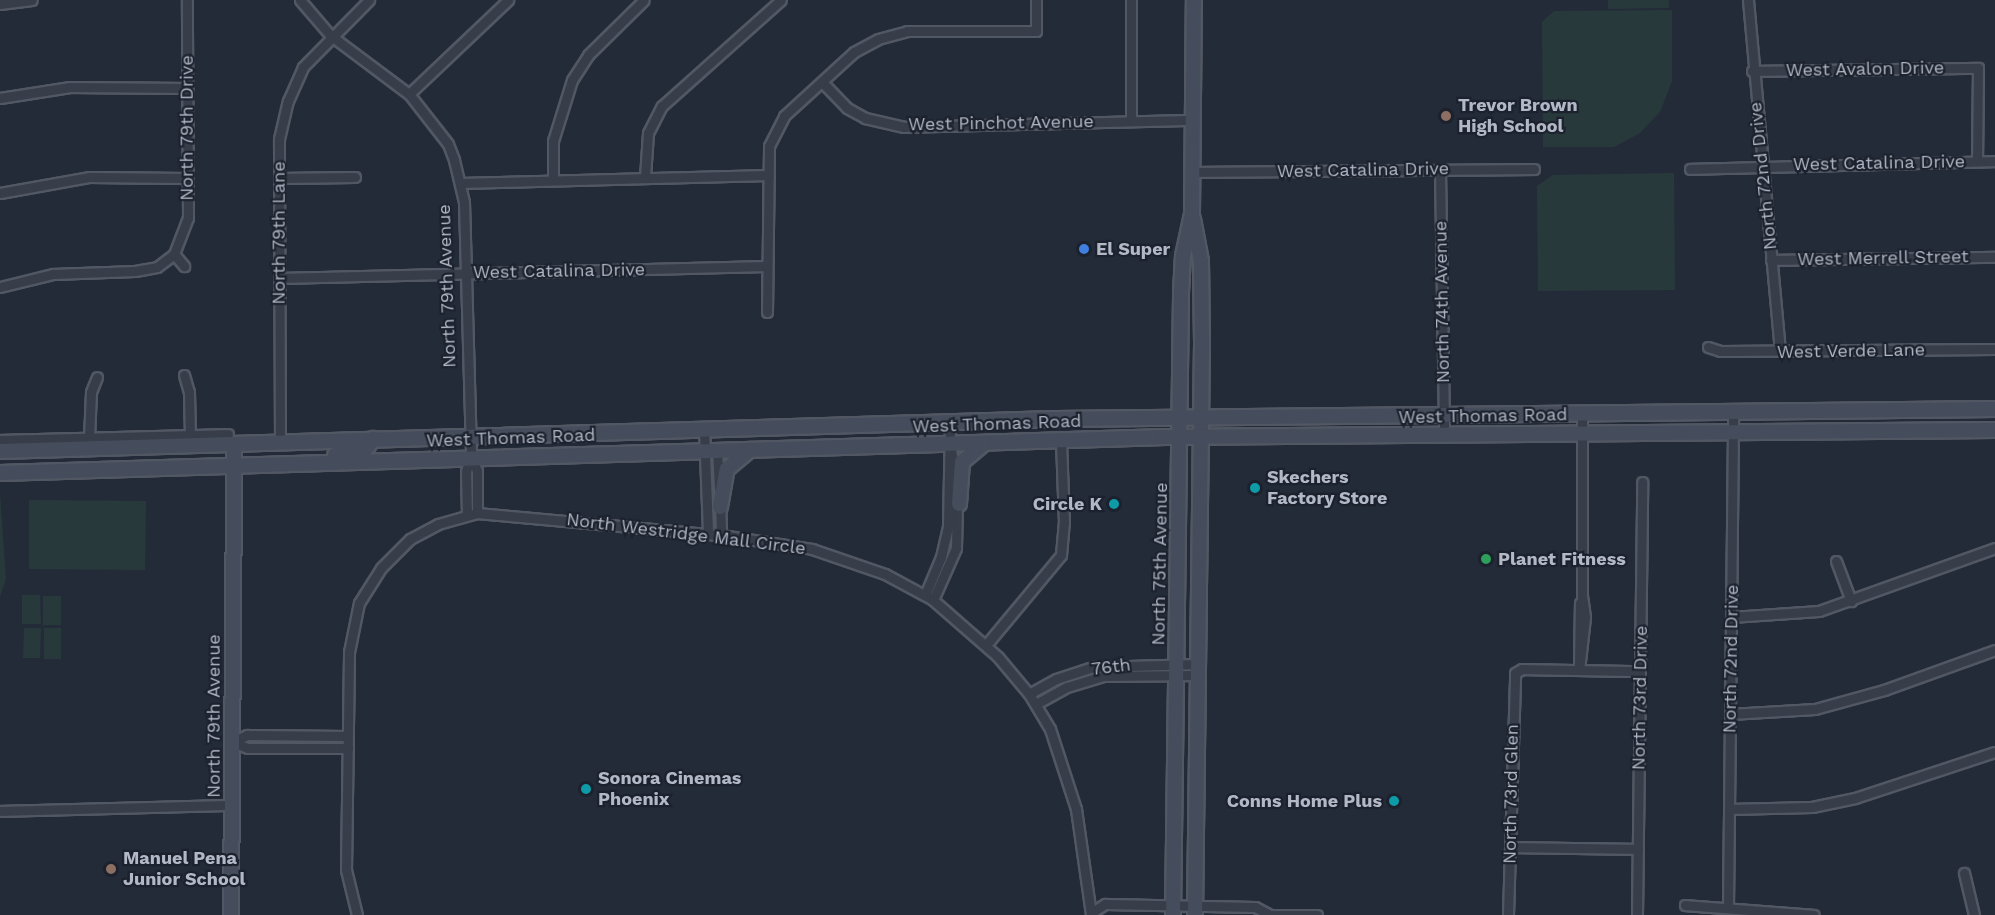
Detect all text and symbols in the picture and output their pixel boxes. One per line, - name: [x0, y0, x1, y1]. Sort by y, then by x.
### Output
- street label: North 79th Drive: [176, 55, 198, 201]
- street label: West Avalon Drive: [1785, 57, 1945, 81]
- place label: Trevor Brown High School: [1458, 95, 1578, 138]
- street label: North 72nd Drive: [1744, 101, 1782, 251]
- marker: Trevor Brown High School: [1439, 109, 1453, 123]
- street label: West Pinchot Avenue: [908, 111, 1094, 135]
- street label: West Catalina Drive: [1792, 151, 1966, 175]
- street label: West Catalina Drive: [1276, 158, 1450, 182]
- street label: North 79th Lane: [268, 161, 290, 305]
- street label: North 79th Avenue: [433, 203, 461, 369]
- street label: North 74th Avenue: [1430, 220, 1454, 384]
- place label: El Super: [1096, 238, 1171, 260]
- marker: El Super: [1077, 242, 1091, 256]
- street label: West Merrell Street: [1797, 246, 1969, 270]
- street label: West Catalina Drive: [472, 259, 646, 283]
- street label: West Verde Lane: [1776, 339, 1926, 363]
- street label: West Thomas Road: [1398, 404, 1568, 428]
- street label: West Thomas Road: [912, 410, 1082, 438]
- street label: West Thomas Road: [426, 424, 596, 452]
- place label: Skechers Factory Store: [1267, 467, 1388, 510]
- marker: Skechers Factory Store: [1248, 481, 1262, 495]
- street label: North 75th Avenue: [1148, 482, 1172, 646]
- place label: Circle K: [1033, 493, 1102, 515]
- marker: Circle K: [1107, 497, 1121, 511]
- street label: North Westridge Mall Circle: [565, 509, 807, 559]
- place label: Planet Fitness: [1498, 548, 1626, 570]
- marker: Planet Fitness: [1479, 552, 1493, 566]
- street label: North 72nd Drive: [1719, 584, 1743, 734]
- street label: North 73rd Drive: [1628, 625, 1652, 771]
- street label: North 79th Avenue: [203, 633, 225, 799]
- street label: 76th: [1090, 654, 1132, 680]
- street label: North 73rd Glen: [1499, 724, 1523, 864]
- place label: Sonora Cinemas Phoenix: [598, 768, 742, 810]
- marker: Sonora Cinemas Phoenix: [579, 782, 593, 796]
- place label: Conns Home Plus: [1227, 790, 1382, 812]
- marker: Conns Home Plus: [1387, 794, 1401, 808]
- place label: Manuel Pena Junior School: [123, 848, 246, 890]
- marker: Manuel Pena Junior School: [104, 862, 118, 876]

